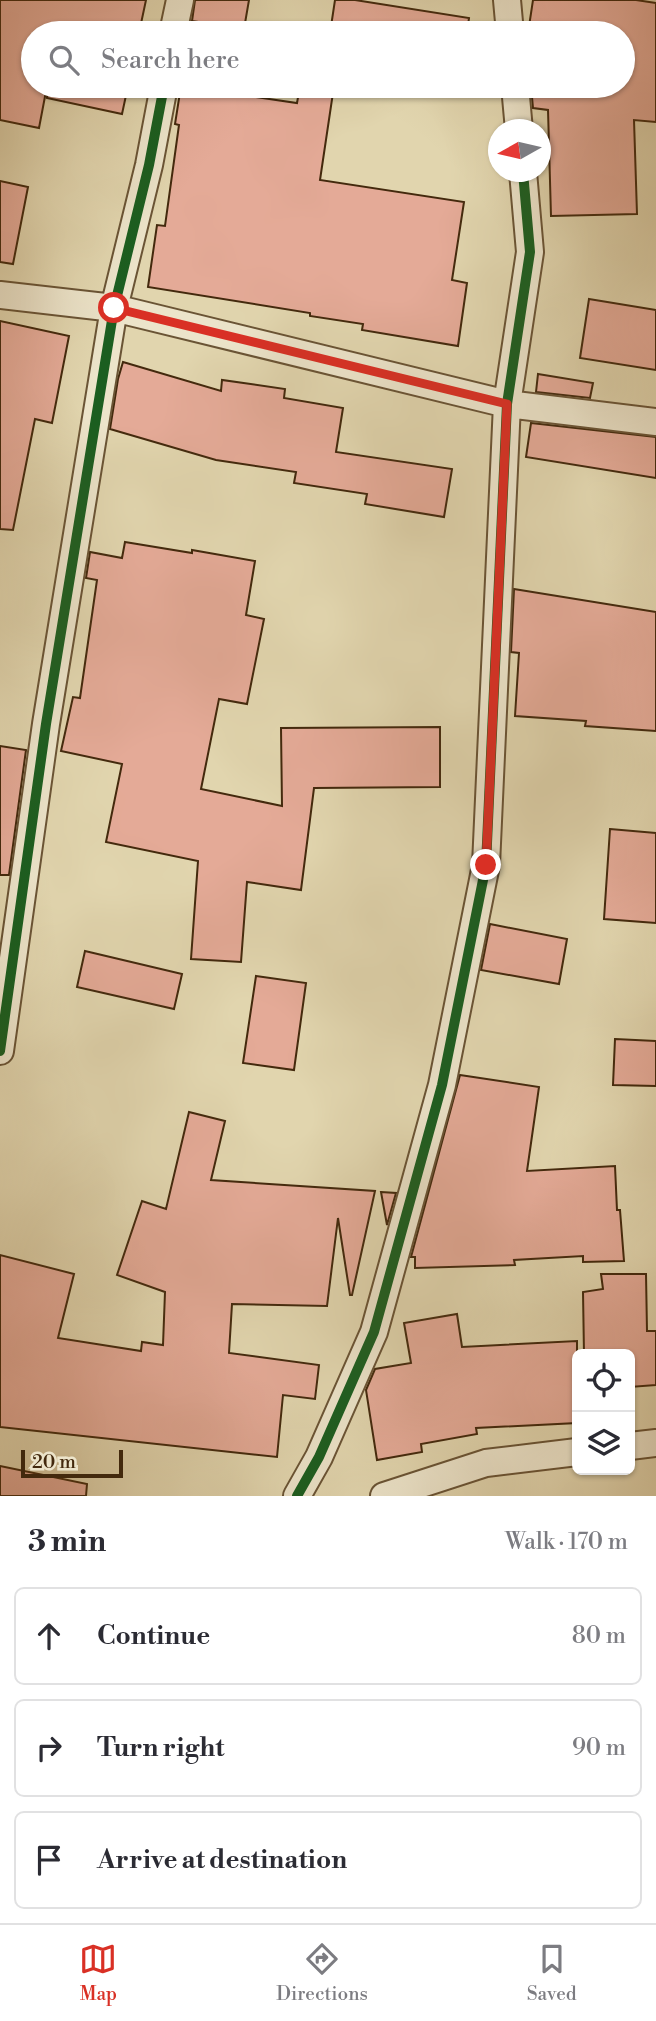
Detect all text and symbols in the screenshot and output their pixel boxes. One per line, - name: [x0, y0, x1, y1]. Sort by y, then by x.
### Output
- search box: [21, 21, 635, 98]
- icon: search: [45, 41, 83, 79]
- text: Search here: [101, 44, 240, 76]
- north arrow: [488, 119, 551, 182]
- route start: [98, 292, 129, 323]
- route end: [470, 849, 501, 880]
- map controls: [572, 1349, 635, 1475]
- button: locate: [572, 1349, 635, 1412]
- button: layers: [572, 1412, 635, 1475]
- scale bar: [21, 1447, 122, 1479]
- text: 20 m: [32, 1450, 76, 1474]
- text: 3 min: [28, 1523, 106, 1561]
- text: Walk · 170 m: [505, 1528, 628, 1556]
- icon: ahead: [30, 1617, 68, 1655]
- text: Continue: [97, 1620, 210, 1652]
- text: 80 m: [572, 1622, 626, 1650]
- icon: right: [30, 1729, 68, 1767]
- text: Turn right: [97, 1732, 225, 1764]
- text: 90 m: [572, 1734, 626, 1762]
- icon: arrive: [30, 1841, 68, 1879]
- text: Arrive at destination: [97, 1844, 347, 1876]
- tab: Map: [79, 1940, 117, 2006]
- tab: Directions: [276, 1940, 368, 2006]
- tab: Saved: [527, 1940, 577, 2006]

